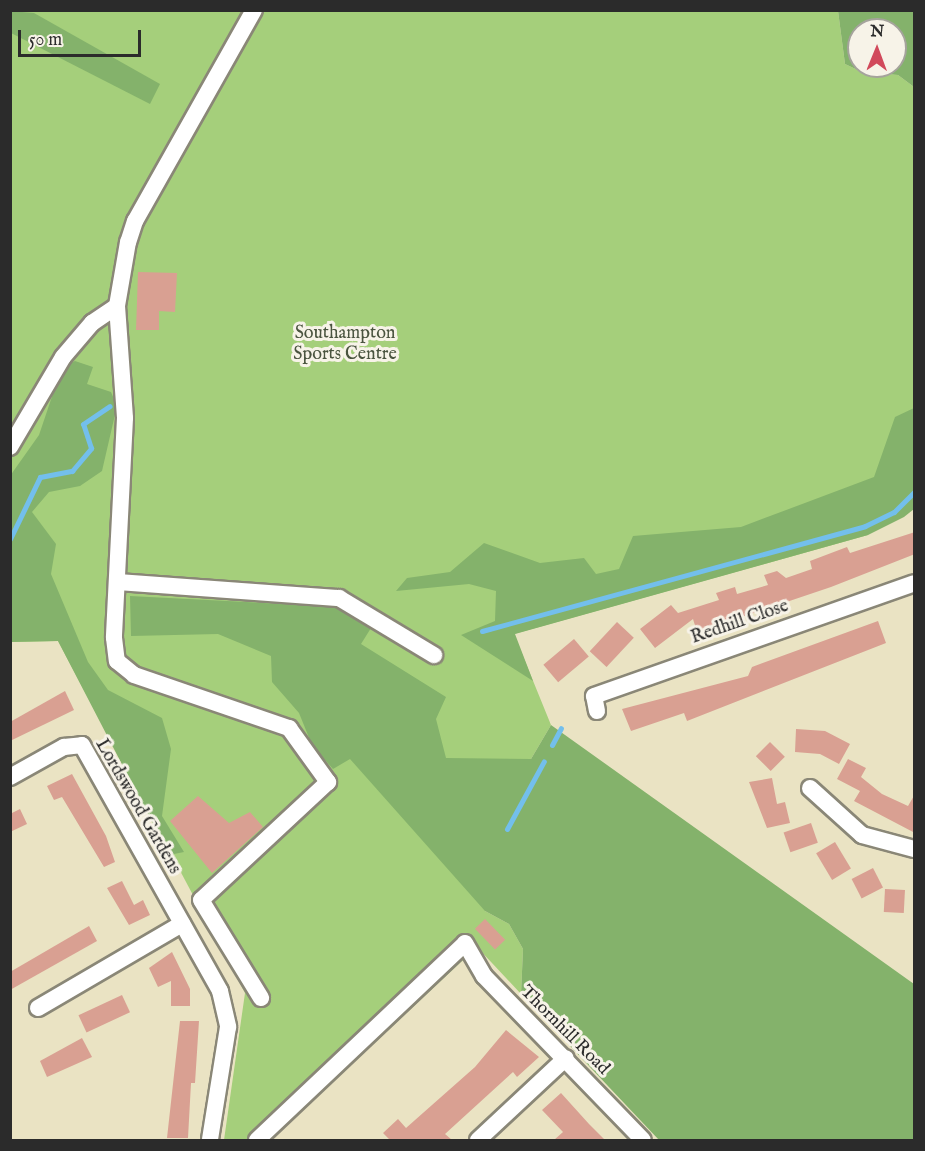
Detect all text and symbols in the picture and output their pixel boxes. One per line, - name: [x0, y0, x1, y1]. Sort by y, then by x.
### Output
- scale bar: [21, 18, 144, 56]
- north arrow: [847, 18, 907, 78]
- text: N: [870, 22, 884, 42]
- text: 50 m: [29, 29, 62, 52]
- park label: Southampton Sports Centre: [293, 324, 397, 366]
- street label: Redhill Close: [688, 596, 792, 650]
- street label: Lordswood Gardens: [90, 736, 184, 878]
- street label: Thornhill Road: [515, 982, 613, 1080]

